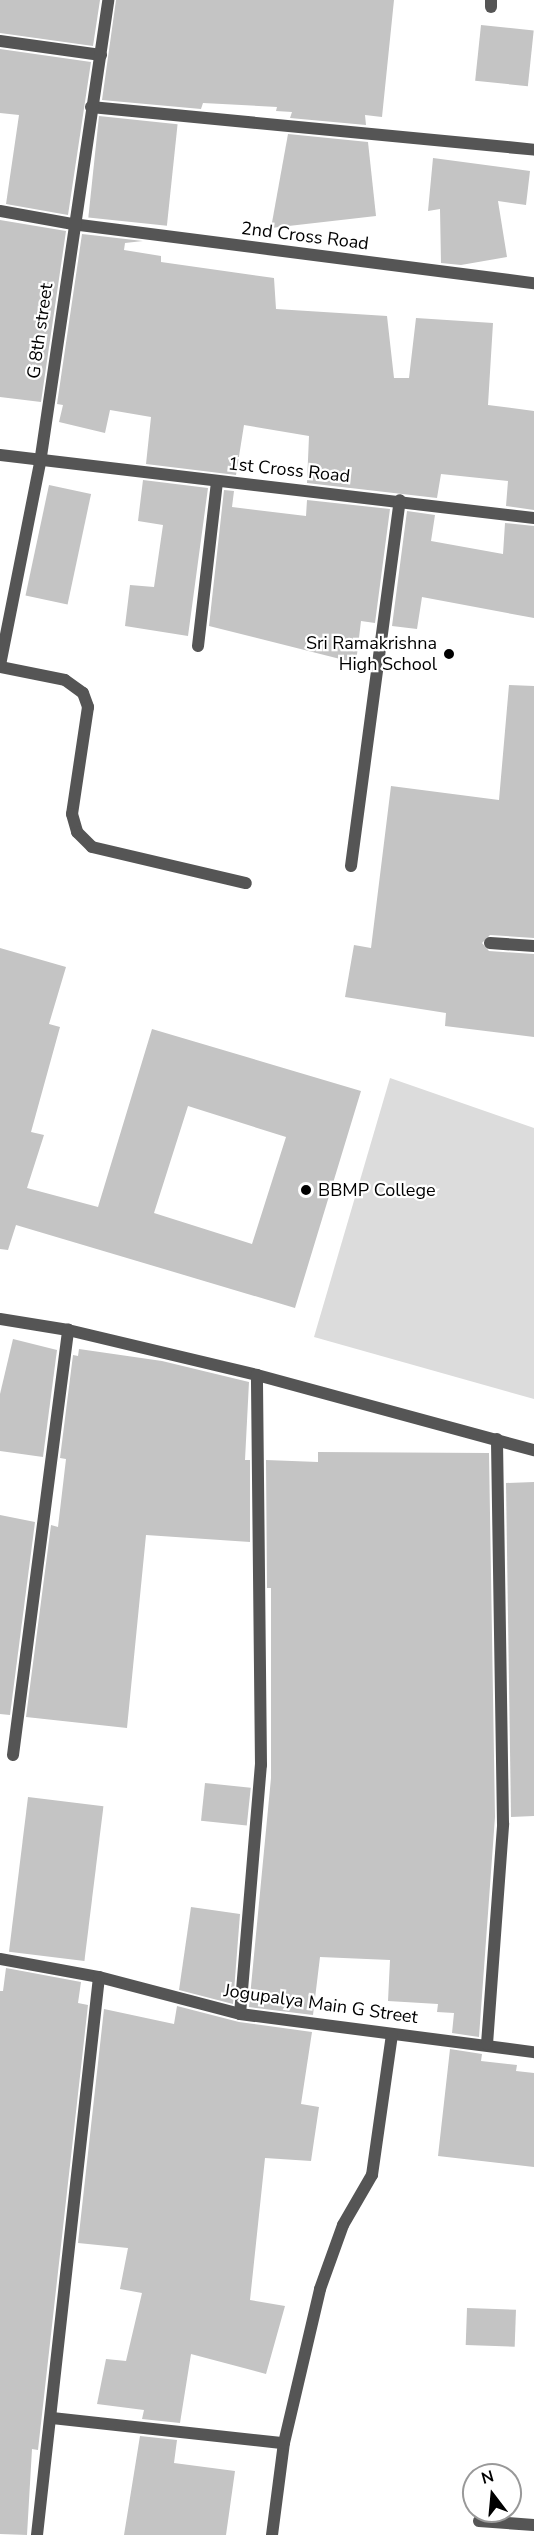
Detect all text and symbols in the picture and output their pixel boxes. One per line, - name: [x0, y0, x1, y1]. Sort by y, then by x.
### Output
- street label: 2nd Cross Road: [240, 217, 370, 255]
- street label: G 8th street: [23, 282, 57, 380]
- street label: 1st Cross Road: [227, 453, 351, 487]
- place label: Sri Ramakrishna High School: [306, 633, 437, 676]
- marker: Sri Ramakrishna High School: [442, 647, 456, 661]
- place label: BBMP College: [318, 1179, 436, 1201]
- marker: BBMP College: [299, 1183, 313, 1197]
- street label: Jogupalya Main G Street: [223, 1980, 419, 2028]
- north arrow: [462, 2463, 522, 2523]
- text: N: [479, 2465, 496, 2490]

